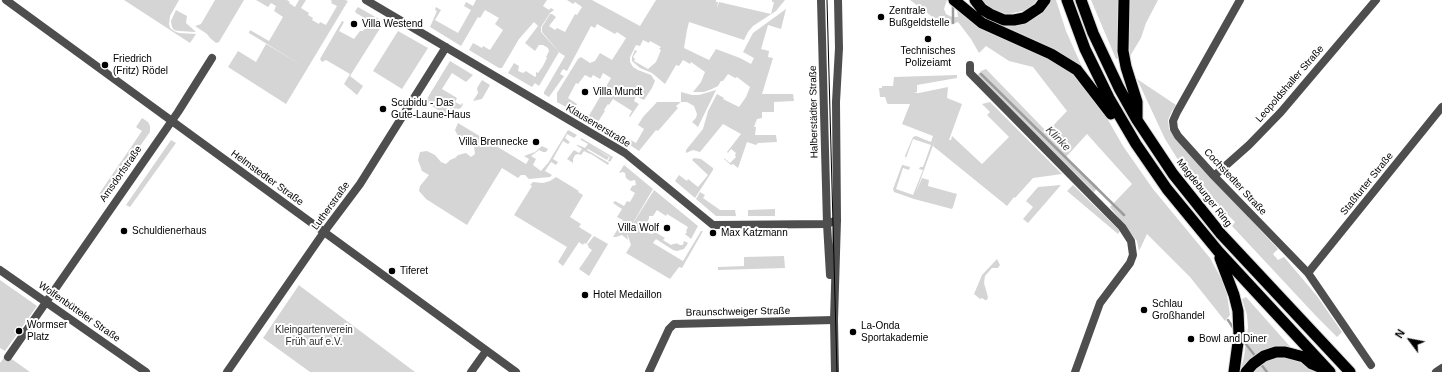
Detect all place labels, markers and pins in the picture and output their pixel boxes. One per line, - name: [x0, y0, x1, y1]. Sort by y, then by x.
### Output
- place label: Zentrale Bußgeldstelle: [889, 5, 950, 28]
- marker: Zentrale Bußgeldstelle: [876, 12, 886, 22]
- place label: Villa Westend: [362, 18, 423, 30]
- marker: Villa Westend: [349, 19, 359, 29]
- marker: Technisches Polizeiamt: [923, 34, 933, 44]
- place label: Technisches Polizeiamt: [900, 45, 956, 68]
- place label: Friedrich (Fritz) Rödel: [113, 53, 168, 76]
- marker: Friedrich (Fritz) Rödel: [100, 60, 110, 70]
- place label: Villa Mundt: [593, 86, 642, 98]
- marker: Villa Mundt: [580, 87, 590, 97]
- place label: Scubidu - Das Gute-Laune-Haus: [391, 97, 470, 120]
- marker: Scubidu - Das Gute-Laune-Haus: [378, 104, 388, 114]
- place label: Villa Brennecke: [459, 136, 528, 148]
- marker: Villa Brennecke: [531, 137, 541, 147]
- place label: Villa Wolf: [618, 222, 659, 234]
- marker: Villa Wolf: [662, 223, 672, 233]
- place label: Schuldienerhaus: [132, 225, 206, 237]
- marker: Schuldienerhaus: [119, 226, 129, 236]
- place label: Max Katzmann: [721, 227, 788, 239]
- marker: Max Katzmann: [708, 228, 718, 238]
- place label: Tiferet: [400, 265, 428, 277]
- marker: Tiferet: [387, 266, 397, 276]
- place label: Hotel Medaillon: [593, 289, 662, 301]
- marker: Hotel Medaillon: [580, 290, 590, 300]
- place label: Schlau Großhandel: [1152, 298, 1205, 322]
- marker: Schlau Großhandel: [1139, 305, 1149, 315]
- place label: Wormser Platz: [27, 319, 67, 342]
- place label: La-Onda Sportakademie: [861, 320, 928, 344]
- marker: Wormser Platz: [14, 326, 24, 336]
- marker: La-Onda Sportakademie: [848, 327, 858, 337]
- place label: Bowl and Diner: [1199, 333, 1267, 345]
- marker: Bowl and Diner: [1186, 334, 1196, 344]

